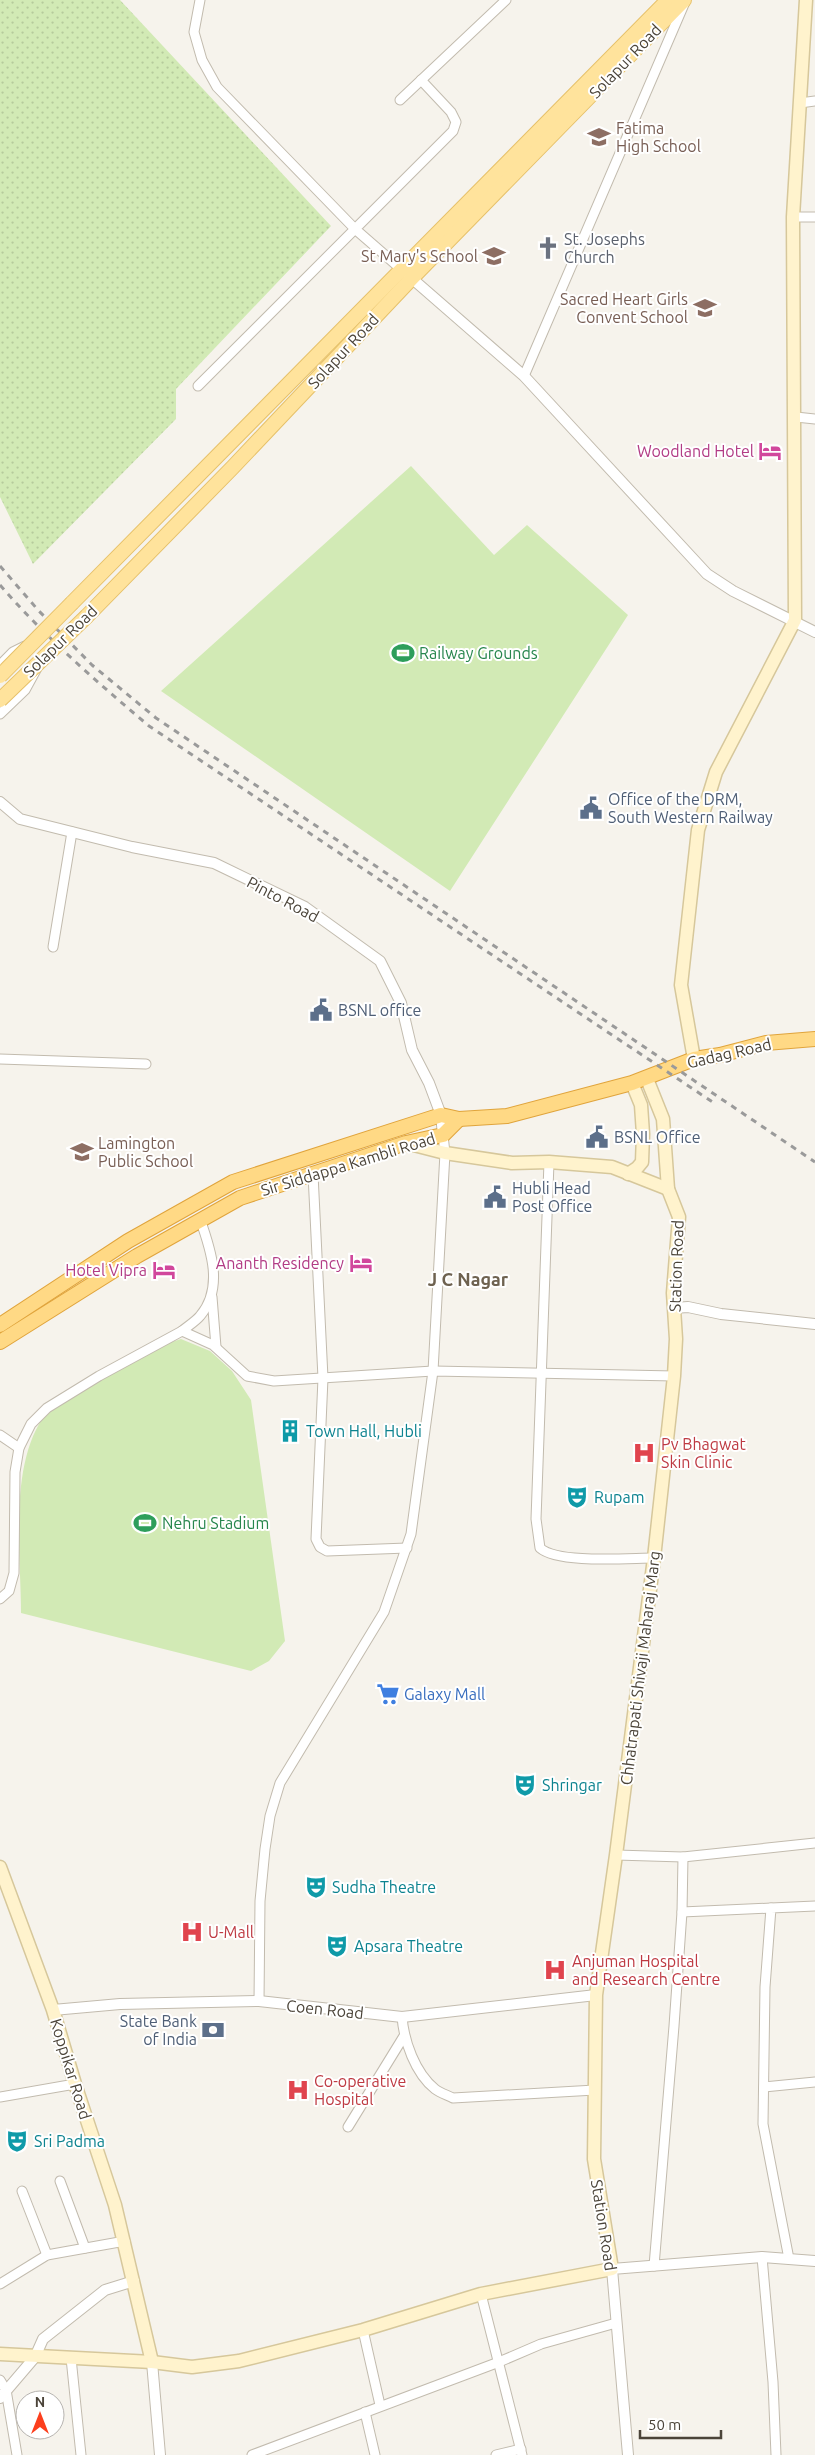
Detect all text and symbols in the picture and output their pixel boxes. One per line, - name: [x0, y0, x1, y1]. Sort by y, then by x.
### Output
- street label: Solapur Road: [585, 20, 665, 102]
- place label: Fatima High School: [616, 119, 701, 155]
- school or university icon: Fatima High School: [586, 124, 612, 150]
- place label: St. Josephs Church: [564, 230, 645, 266]
- church icon: St. Josephs Church: [535, 235, 561, 261]
- school or university icon: St Mary's School: [481, 243, 507, 269]
- place label: St Mary's School: [361, 247, 478, 265]
- place label: Sacred Heart Girls Convent School: [560, 290, 688, 326]
- school or university icon: Sacred Heart Girls Convent School: [692, 295, 718, 321]
- street label: Solapur Road: [304, 310, 382, 392]
- hotel icon: Woodland Hotel: [757, 438, 783, 464]
- place label: Woodland Hotel: [637, 442, 754, 460]
- street label: Solapur Road: [19, 601, 101, 681]
- sports icon: Railway Grounds: [390, 640, 416, 666]
- place label: Railway Grounds: [419, 644, 538, 662]
- place label: Office of the DRM, South Western Railway: [608, 790, 773, 826]
- public building icon: Office of the DRM, South Western Railway: [578, 795, 604, 821]
- street label: Pinto Road: [244, 873, 322, 925]
- public building icon: BSNL office: [308, 997, 334, 1023]
- place label: BSNL office: [338, 1001, 421, 1019]
- street label: Gadag Road: [685, 1035, 773, 1071]
- public building icon: BSNL Office: [584, 1124, 610, 1150]
- place label: BSNL Office: [614, 1128, 701, 1146]
- street label: Sir Siddappa Kambli Road: [259, 1129, 437, 1199]
- place label: Lamington Public School: [98, 1134, 193, 1170]
- school or university icon: Lamington Public School: [69, 1139, 95, 1165]
- place label: Hubli Head Post Office: [512, 1179, 592, 1215]
- public building icon: Hubli Head Post Office: [482, 1184, 508, 1210]
- street label: Station Road: [665, 1220, 687, 1312]
- hotel icon: Ananth Residency: [348, 1250, 374, 1276]
- place label: Ananth Residency: [216, 1254, 344, 1272]
- hotel icon: Hotel Vipra: [151, 1257, 177, 1283]
- place label: Hotel Vipra: [65, 1261, 147, 1279]
- district label: J C Nagar: [428, 1269, 509, 1289]
- building icon: Town Hall, Hubli: [277, 1418, 303, 1444]
- place label: Town Hall, Hubli: [306, 1422, 422, 1440]
- place label: Pv Bhagwat Skin Clinic: [661, 1435, 747, 1471]
- hospital icon: Pv Bhagwat Skin Clinic: [631, 1440, 657, 1466]
- theatre icon: Rupam: [564, 1484, 590, 1510]
- place label: Rupam: [594, 1488, 645, 1506]
- sports icon: Nehru Stadium: [132, 1510, 158, 1536]
- place label: Nehru Stadium: [162, 1514, 269, 1532]
- street label: Chhatrapati Shivaji Maharaj Marg: [617, 1550, 663, 1786]
- supermarket icon: Galaxy Mall: [375, 1681, 401, 1707]
- place label: Galaxy Mall: [404, 1685, 485, 1703]
- theatre icon: Shringar: [512, 1772, 538, 1798]
- place label: Shringar: [542, 1776, 602, 1794]
- theatre icon: Sudha Theatre: [303, 1874, 329, 1900]
- place label: Sudha Theatre: [332, 1878, 436, 1896]
- hospital icon: U-Mall: [179, 1919, 205, 1945]
- place label: U-Mall: [208, 1923, 254, 1941]
- theatre icon: Apsara Theatre: [324, 1933, 350, 1959]
- place label: Apsara Theatre: [354, 1937, 463, 1955]
- place label: Anjuman Hospital and Research Centre: [572, 1952, 720, 1988]
- hospital icon: Anjuman Hospital and Research Centre: [542, 1957, 568, 1983]
- street label: Coen Road: [285, 1996, 365, 2022]
- place label: State Bank of India: [120, 2012, 197, 2048]
- street label: Koppikar Road: [47, 2016, 95, 2122]
- bank icon: State Bank of India: [200, 2017, 226, 2043]
- place label: Co-operative Hospital: [314, 2072, 406, 2108]
- hospital icon: Co-operative Hospital: [285, 2077, 311, 2103]
- theatre icon: Sri Padma: [4, 2128, 30, 2154]
- place label: Sri Padma: [34, 2132, 105, 2150]
- street label: Station Road: [588, 2178, 620, 2272]
- north arrow: [15, 2390, 65, 2440]
- text: N: [35, 2394, 45, 2410]
- scale bar: [640, 2408, 721, 2440]
- text: 50 m: [648, 2416, 681, 2433]

